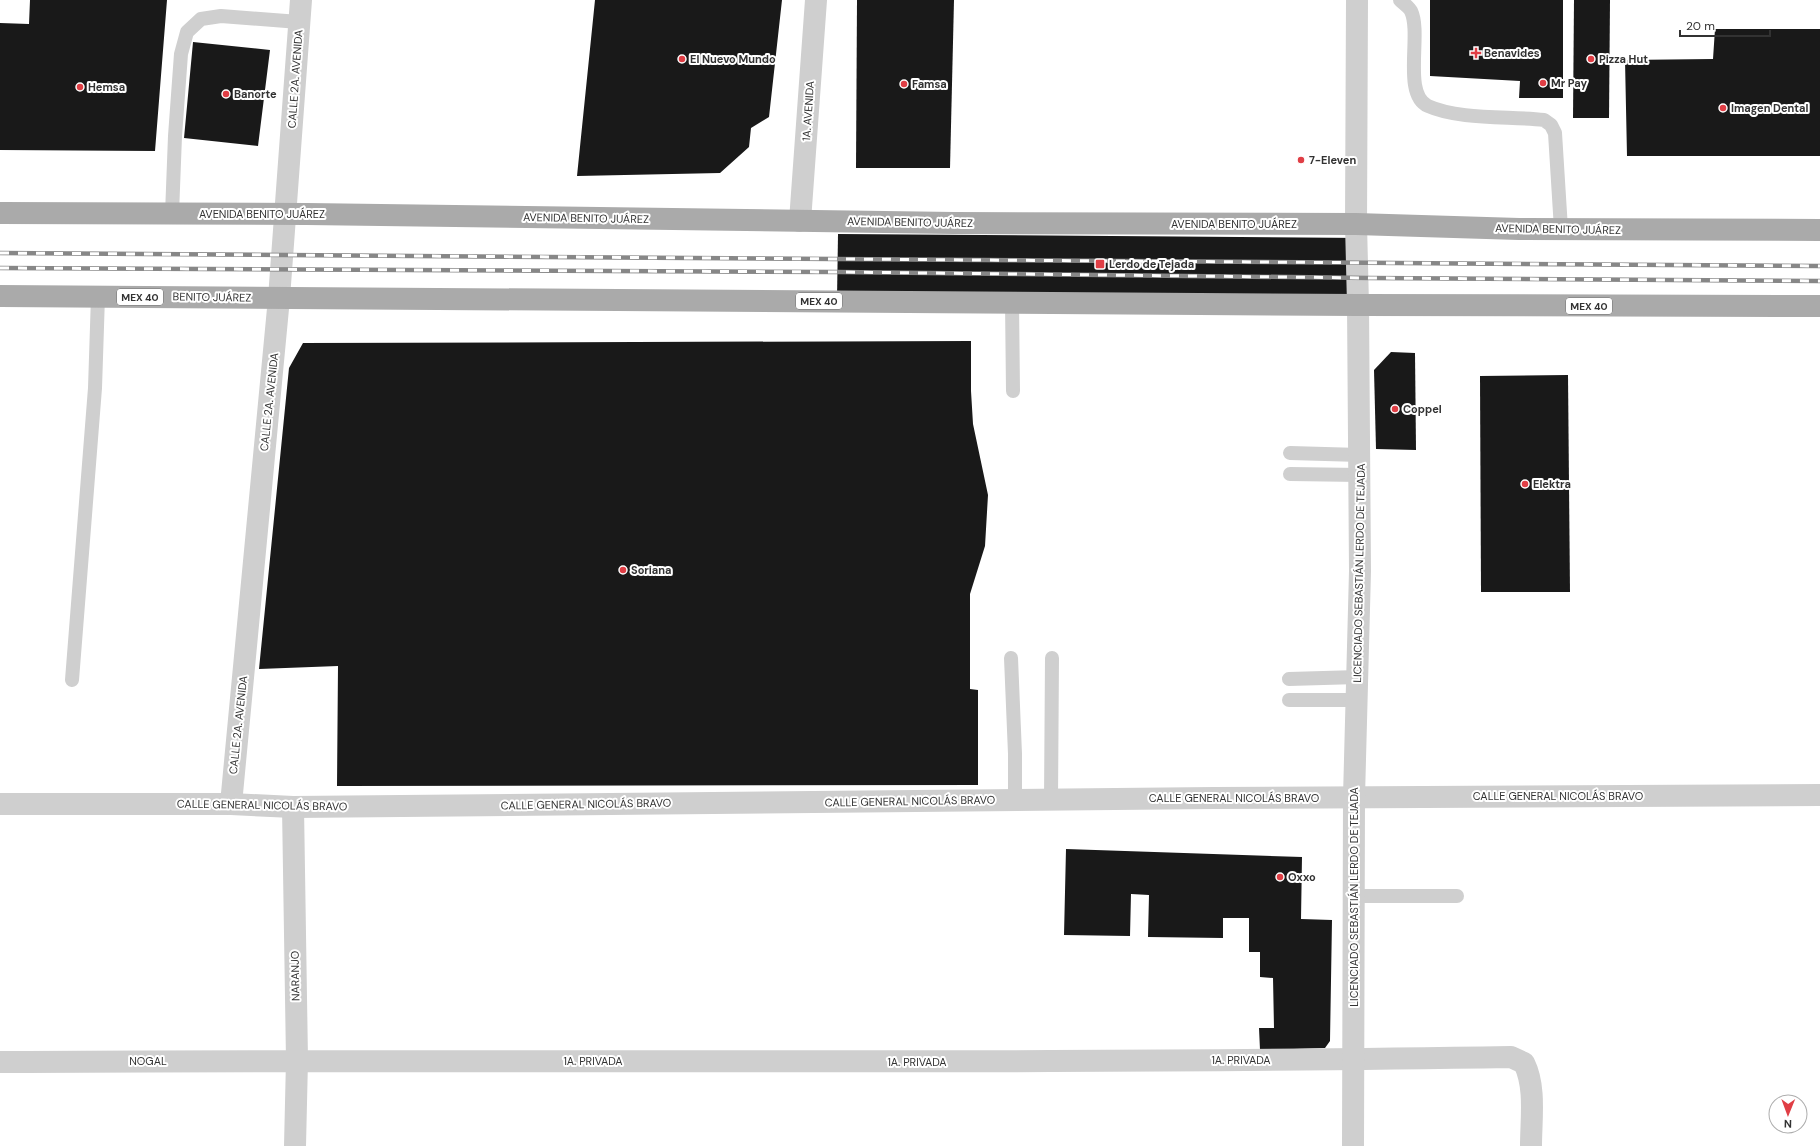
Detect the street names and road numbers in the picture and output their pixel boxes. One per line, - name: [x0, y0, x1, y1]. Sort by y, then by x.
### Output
- street label: CALLE 2A. AVENIDA: [285, 29, 305, 129]
- street label: 1A. AVENIDA: [799, 81, 817, 141]
- street label: AVENIDA BENITO JUÁREZ: [199, 207, 325, 221]
- street label: AVENIDA BENITO JUÁREZ: [523, 210, 649, 226]
- street label: AVENIDA BENITO JUÁREZ: [847, 214, 973, 230]
- street label: AVENIDA BENITO JUÁREZ: [1171, 217, 1297, 231]
- street label: AVENIDA BENITO JUÁREZ: [1495, 221, 1621, 237]
- road number: MEX 40: [117, 289, 163, 305]
- street label: BENITO JUÁREZ: [173, 289, 251, 305]
- road number: MEX 40: [796, 293, 842, 309]
- road number: MEX 40: [1566, 298, 1612, 314]
- street label: CALLE 2A. AVENIDA: [257, 352, 281, 452]
- street label: LICENCIADO SEBASTIÁN LERDO DE TEJADA: [1350, 463, 1368, 683]
- street label: CALLE 2A. AVENIDA: [226, 675, 250, 775]
- street label: LICENCIADO SEBASTIÁN LERDO DE TEJADA: [1347, 787, 1361, 1007]
- street label: CALLE GENERAL NICOLÁS BRAVO: [1473, 789, 1643, 803]
- street label: CALLE GENERAL NICOLÁS BRAVO: [1149, 791, 1319, 805]
- street label: CALLE GENERAL NICOLÁS BRAVO: [825, 793, 995, 809]
- street label: CALLE GENERAL NICOLÁS BRAVO: [501, 796, 671, 812]
- street label: CALLE GENERAL NICOLÁS BRAVO: [177, 797, 347, 813]
- street label: NARANJO: [288, 951, 302, 1001]
- street label: 1A. PRIVADA: [1211, 1053, 1271, 1067]
- street label: NOGAL: [129, 1054, 167, 1068]
- street label: 1A. PRIVADA: [563, 1054, 623, 1068]
- street label: 1A. PRIVADA: [887, 1055, 947, 1069]

